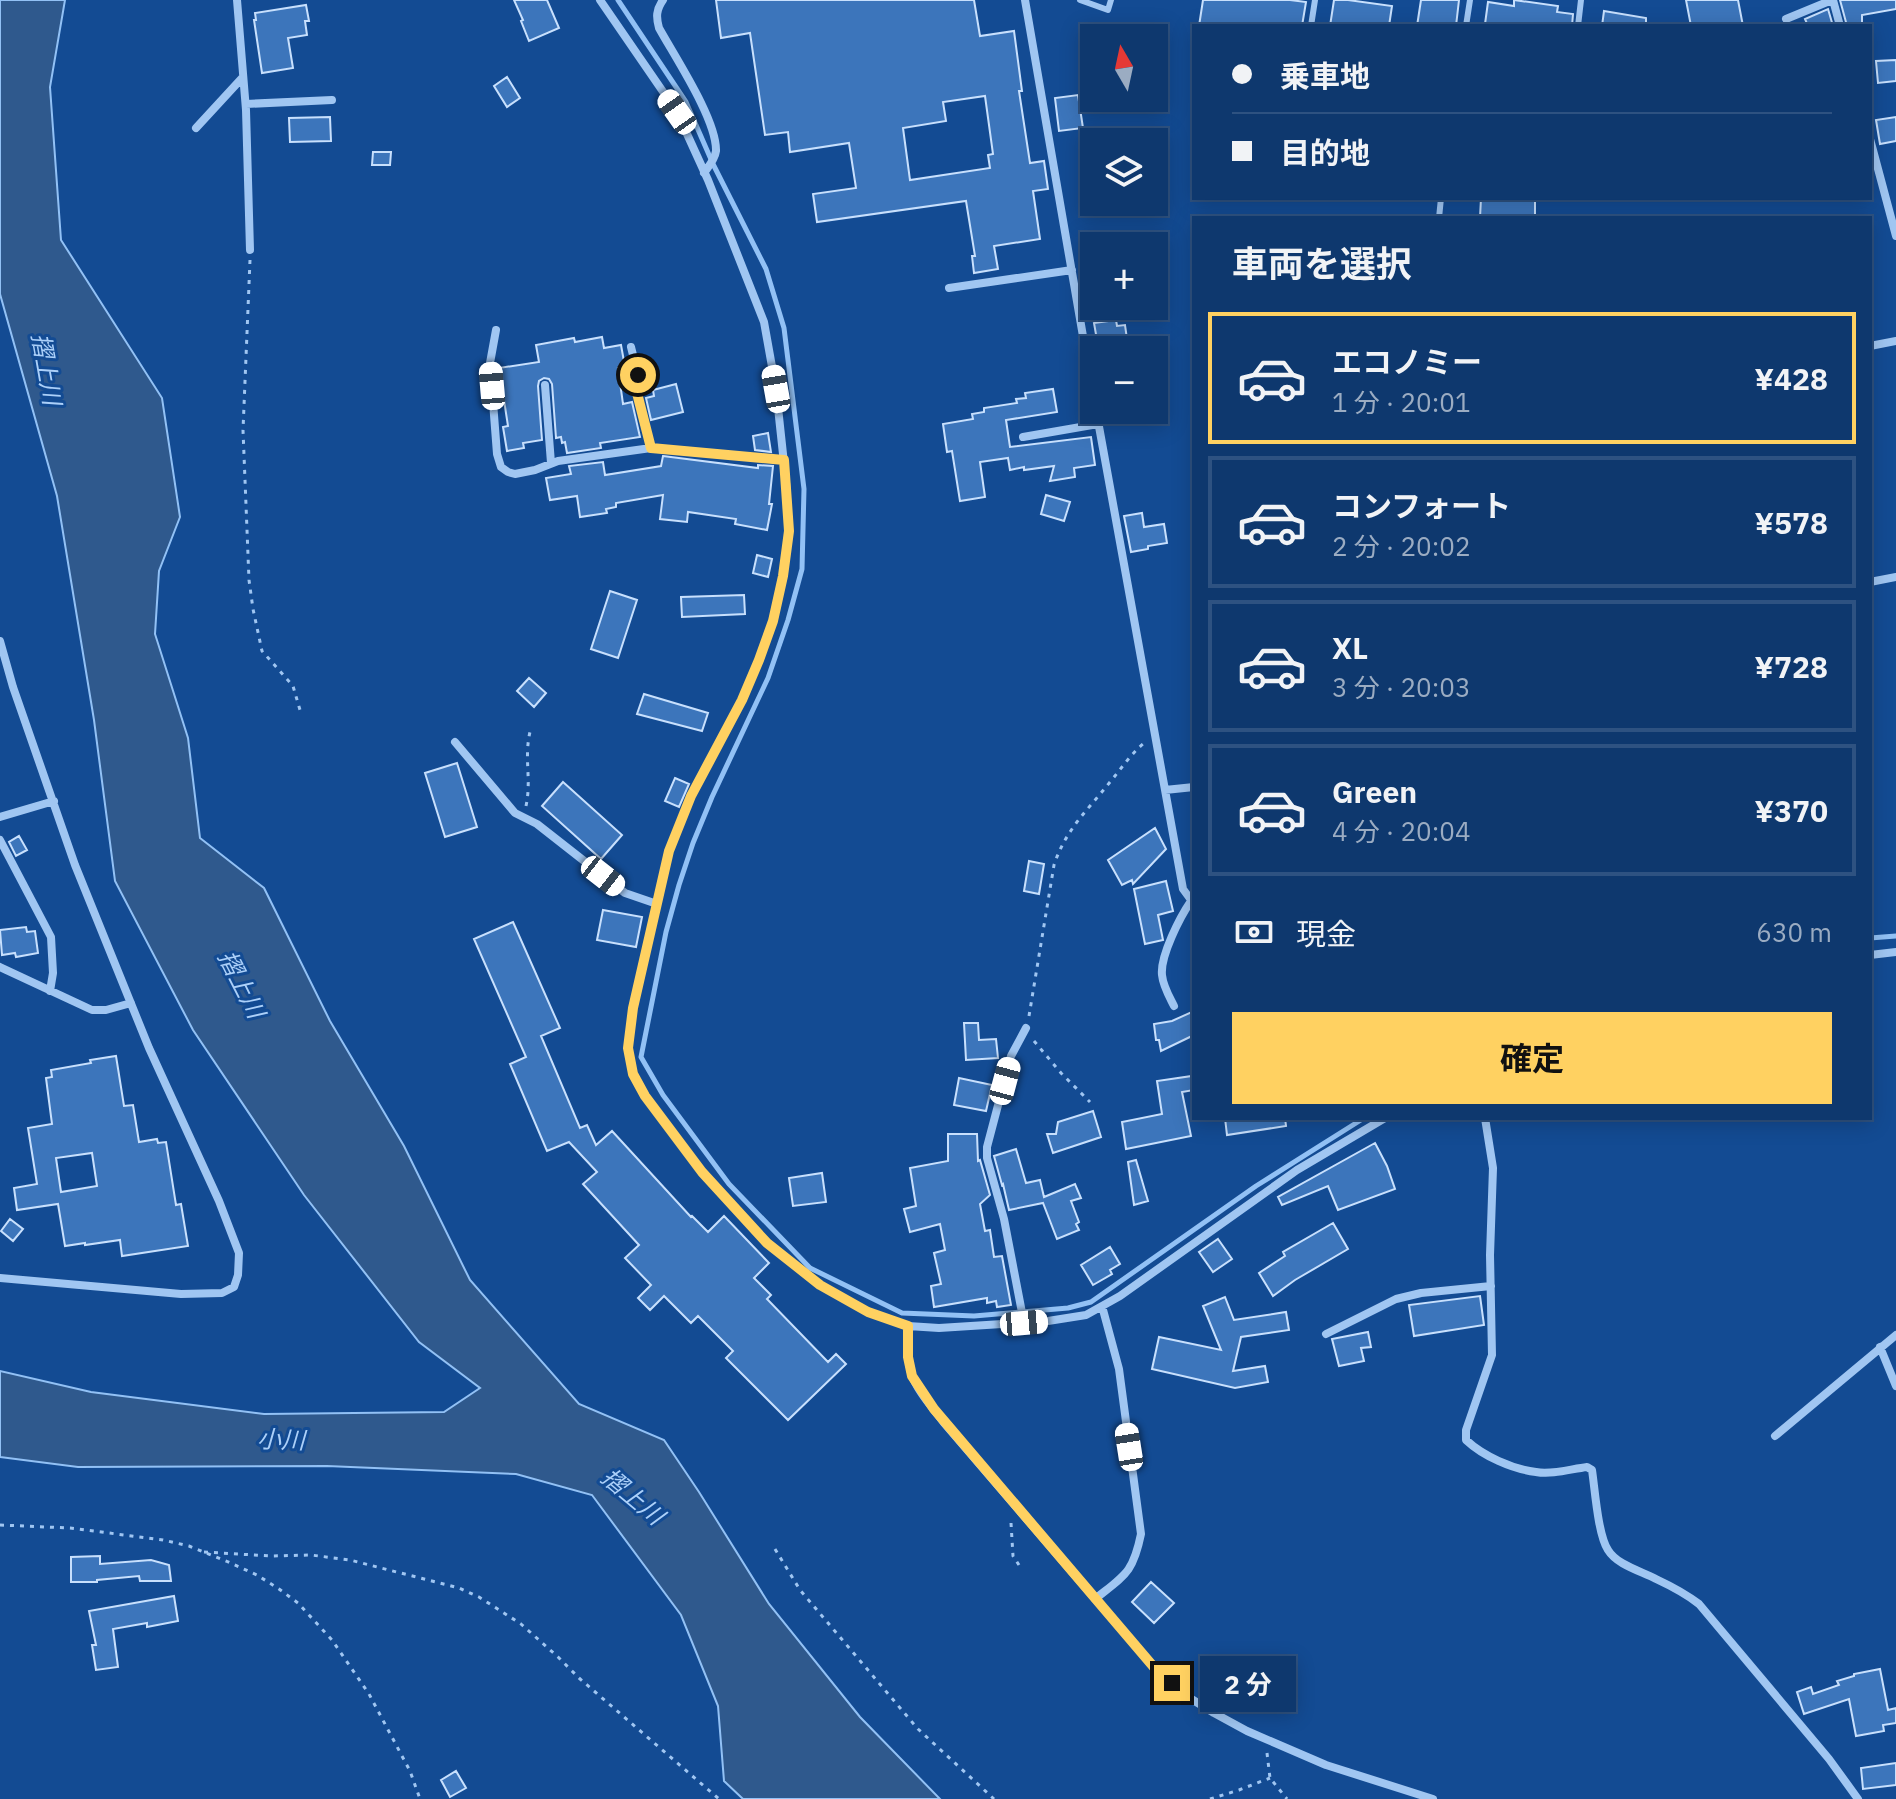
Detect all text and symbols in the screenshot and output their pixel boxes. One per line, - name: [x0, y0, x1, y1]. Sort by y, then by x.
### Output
- north arrow: [1080, 24, 1168, 112]
- map controls: [1080, 24, 1168, 424]
- text: 乗車地: [1280, 56, 1370, 95]
- car: [653, 85, 701, 139]
- button: layers: [1080, 128, 1168, 216]
- text: 目的地: [1280, 133, 1370, 172]
- button: +: [1080, 232, 1168, 320]
- text: 車両を選択: [1232, 240, 1412, 287]
- water label: 摺上川: [25, 331, 70, 410]
- button: −: [1080, 336, 1168, 424]
- icon: car: [1236, 342, 1308, 414]
- text: エコノミー: [1332, 342, 1482, 381]
- route start: [620, 357, 656, 393]
- text: ¥428: [1755, 359, 1828, 398]
- car: [478, 361, 506, 411]
- car: [760, 363, 792, 415]
- text: 1 分 · 20:01: [1332, 385, 1470, 419]
- icon: car: [1236, 486, 1308, 558]
- text: コンフォート: [1332, 486, 1511, 525]
- text: ¥578: [1755, 503, 1828, 542]
- text: 2 分 · 20:02: [1332, 529, 1470, 563]
- text: XL: [1332, 628, 1368, 667]
- icon: car: [1236, 630, 1308, 702]
- text: ¥728: [1755, 647, 1828, 686]
- text: 3 分 · 20:03: [1332, 670, 1470, 704]
- text: Green: [1332, 772, 1417, 811]
- icon: car: [1236, 774, 1308, 846]
- text: ¥370: [1755, 791, 1828, 830]
- text: 4 分 · 20:04: [1332, 814, 1470, 848]
- car: [577, 852, 629, 900]
- icon: cash: [1232, 910, 1276, 954]
- text: 現金: [1296, 914, 1356, 953]
- text: 630 m: [1756, 915, 1832, 949]
- water label: 摺上川: [211, 945, 274, 1026]
- button: 確定: [1232, 1012, 1832, 1104]
- car: [987, 1055, 1023, 1107]
- car: [999, 1309, 1049, 1337]
- car: [1113, 1421, 1145, 1473]
- water label: 小川: [256, 1422, 309, 1456]
- water label: 摺上川: [595, 1461, 673, 1533]
- callout: 2 分: [1200, 1655, 1296, 1711]
- route end: [1154, 1665, 1190, 1701]
- text: 2 分: [1224, 1667, 1272, 1701]

